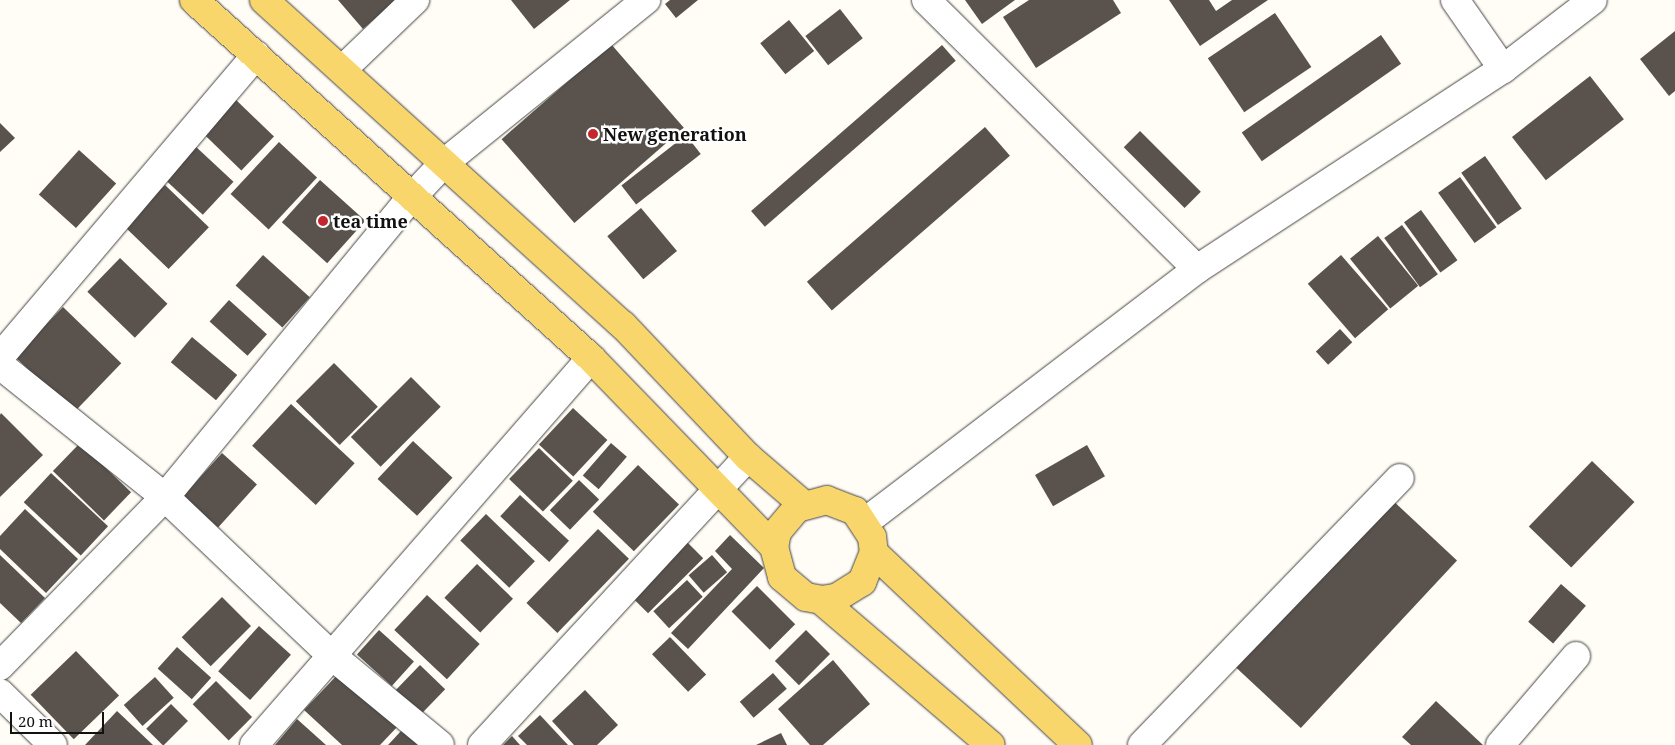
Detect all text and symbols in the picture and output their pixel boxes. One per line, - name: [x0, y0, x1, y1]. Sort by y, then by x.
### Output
- place label: New generation: [603, 123, 747, 145]
- marker: New generation: [587, 128, 599, 140]
- place label: tea time: [333, 210, 408, 232]
- marker: tea time: [317, 215, 329, 227]
- scale bar: [12, 702, 106, 734]
- text: 20 m: [18, 711, 53, 731]

